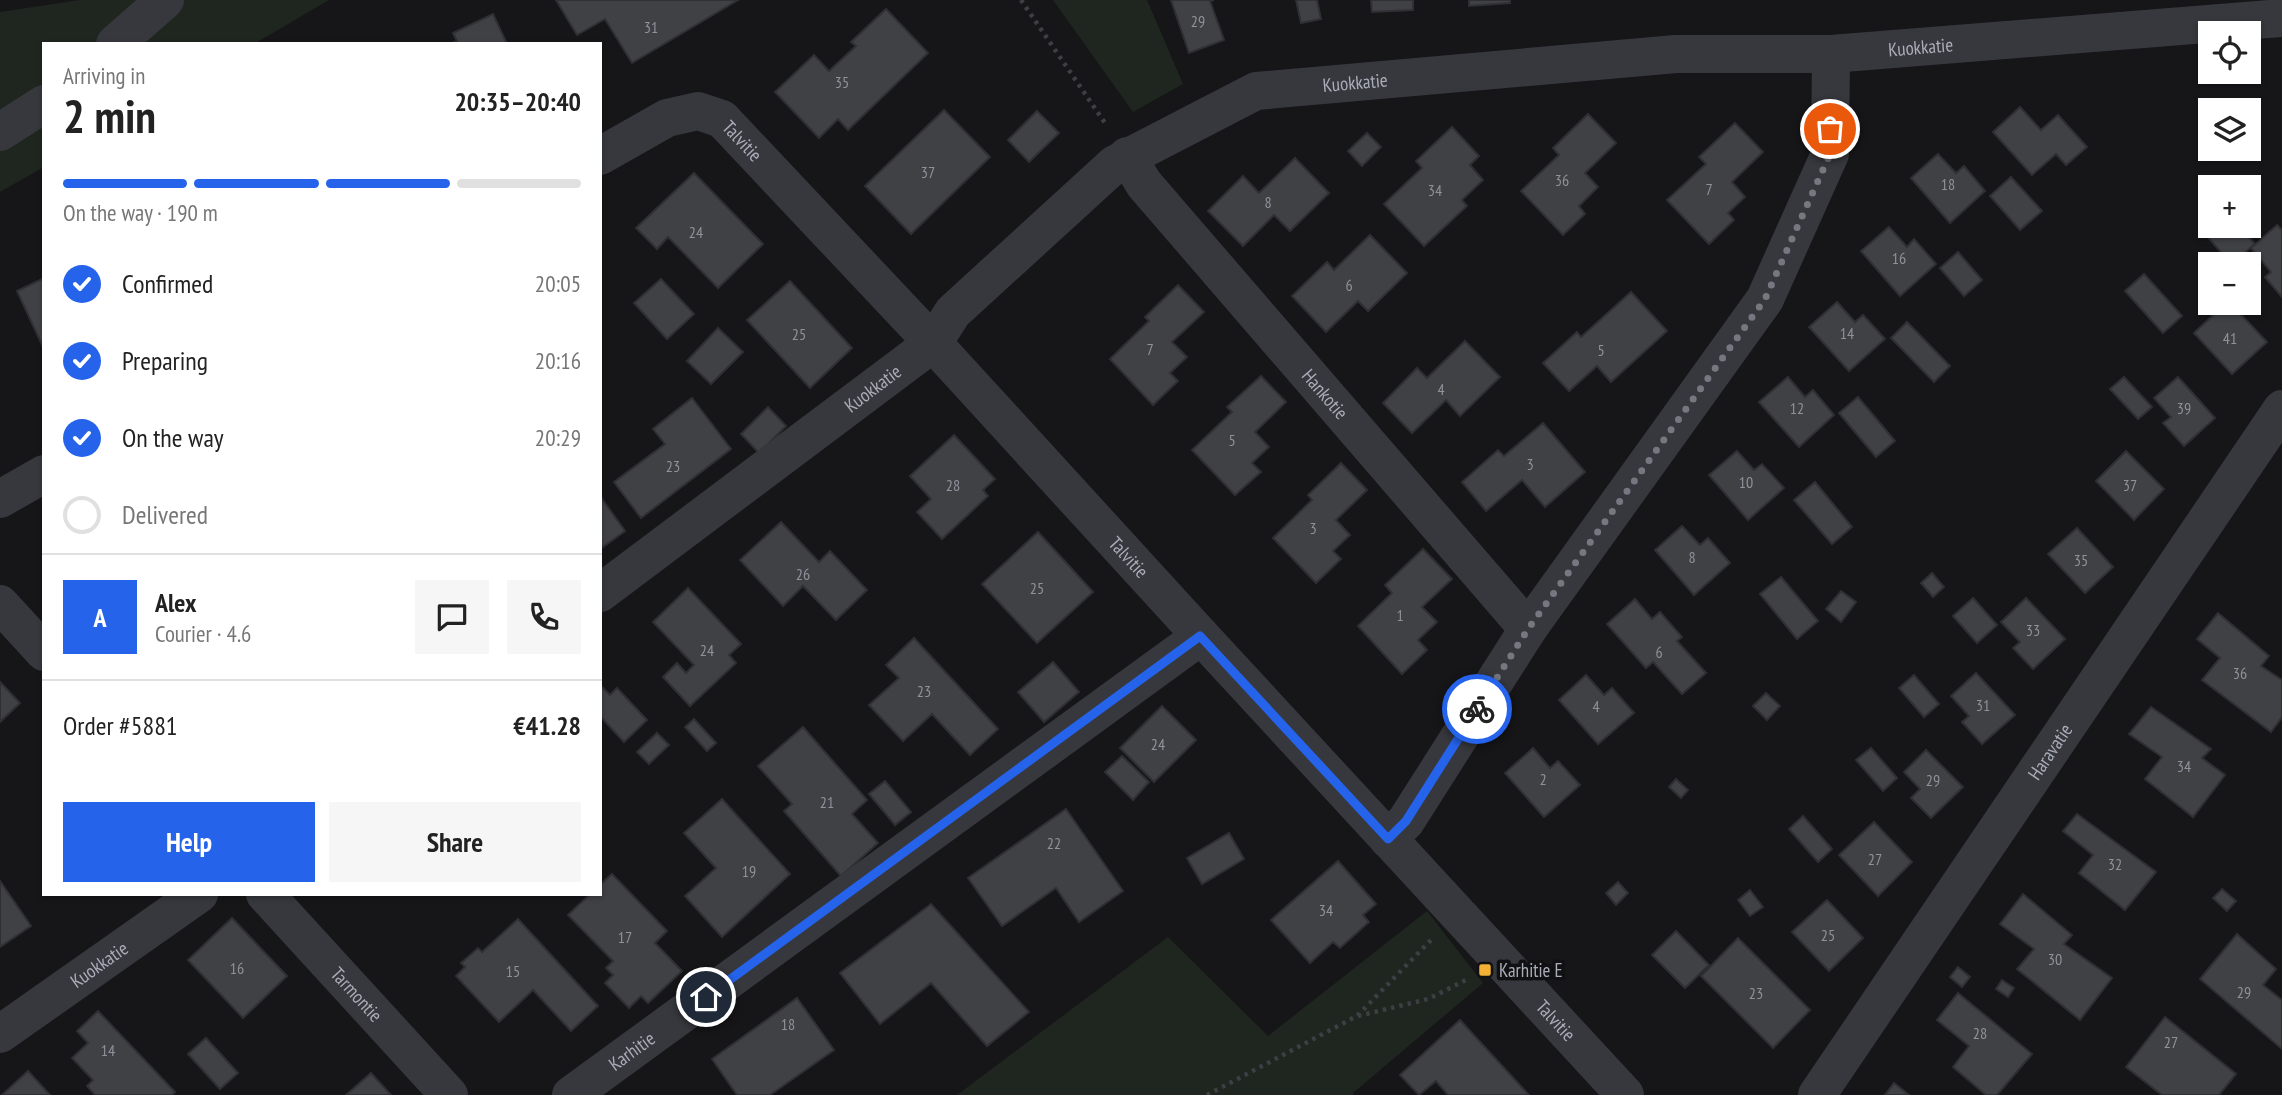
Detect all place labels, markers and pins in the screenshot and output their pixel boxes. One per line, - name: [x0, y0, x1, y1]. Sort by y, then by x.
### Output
- pin: [1800, 99, 1860, 159]
- place label: Karhitie E: [1499, 958, 1563, 982]
- marker: Karhitie E: [1477, 962, 1493, 978]
- pin: [676, 967, 736, 1027]

